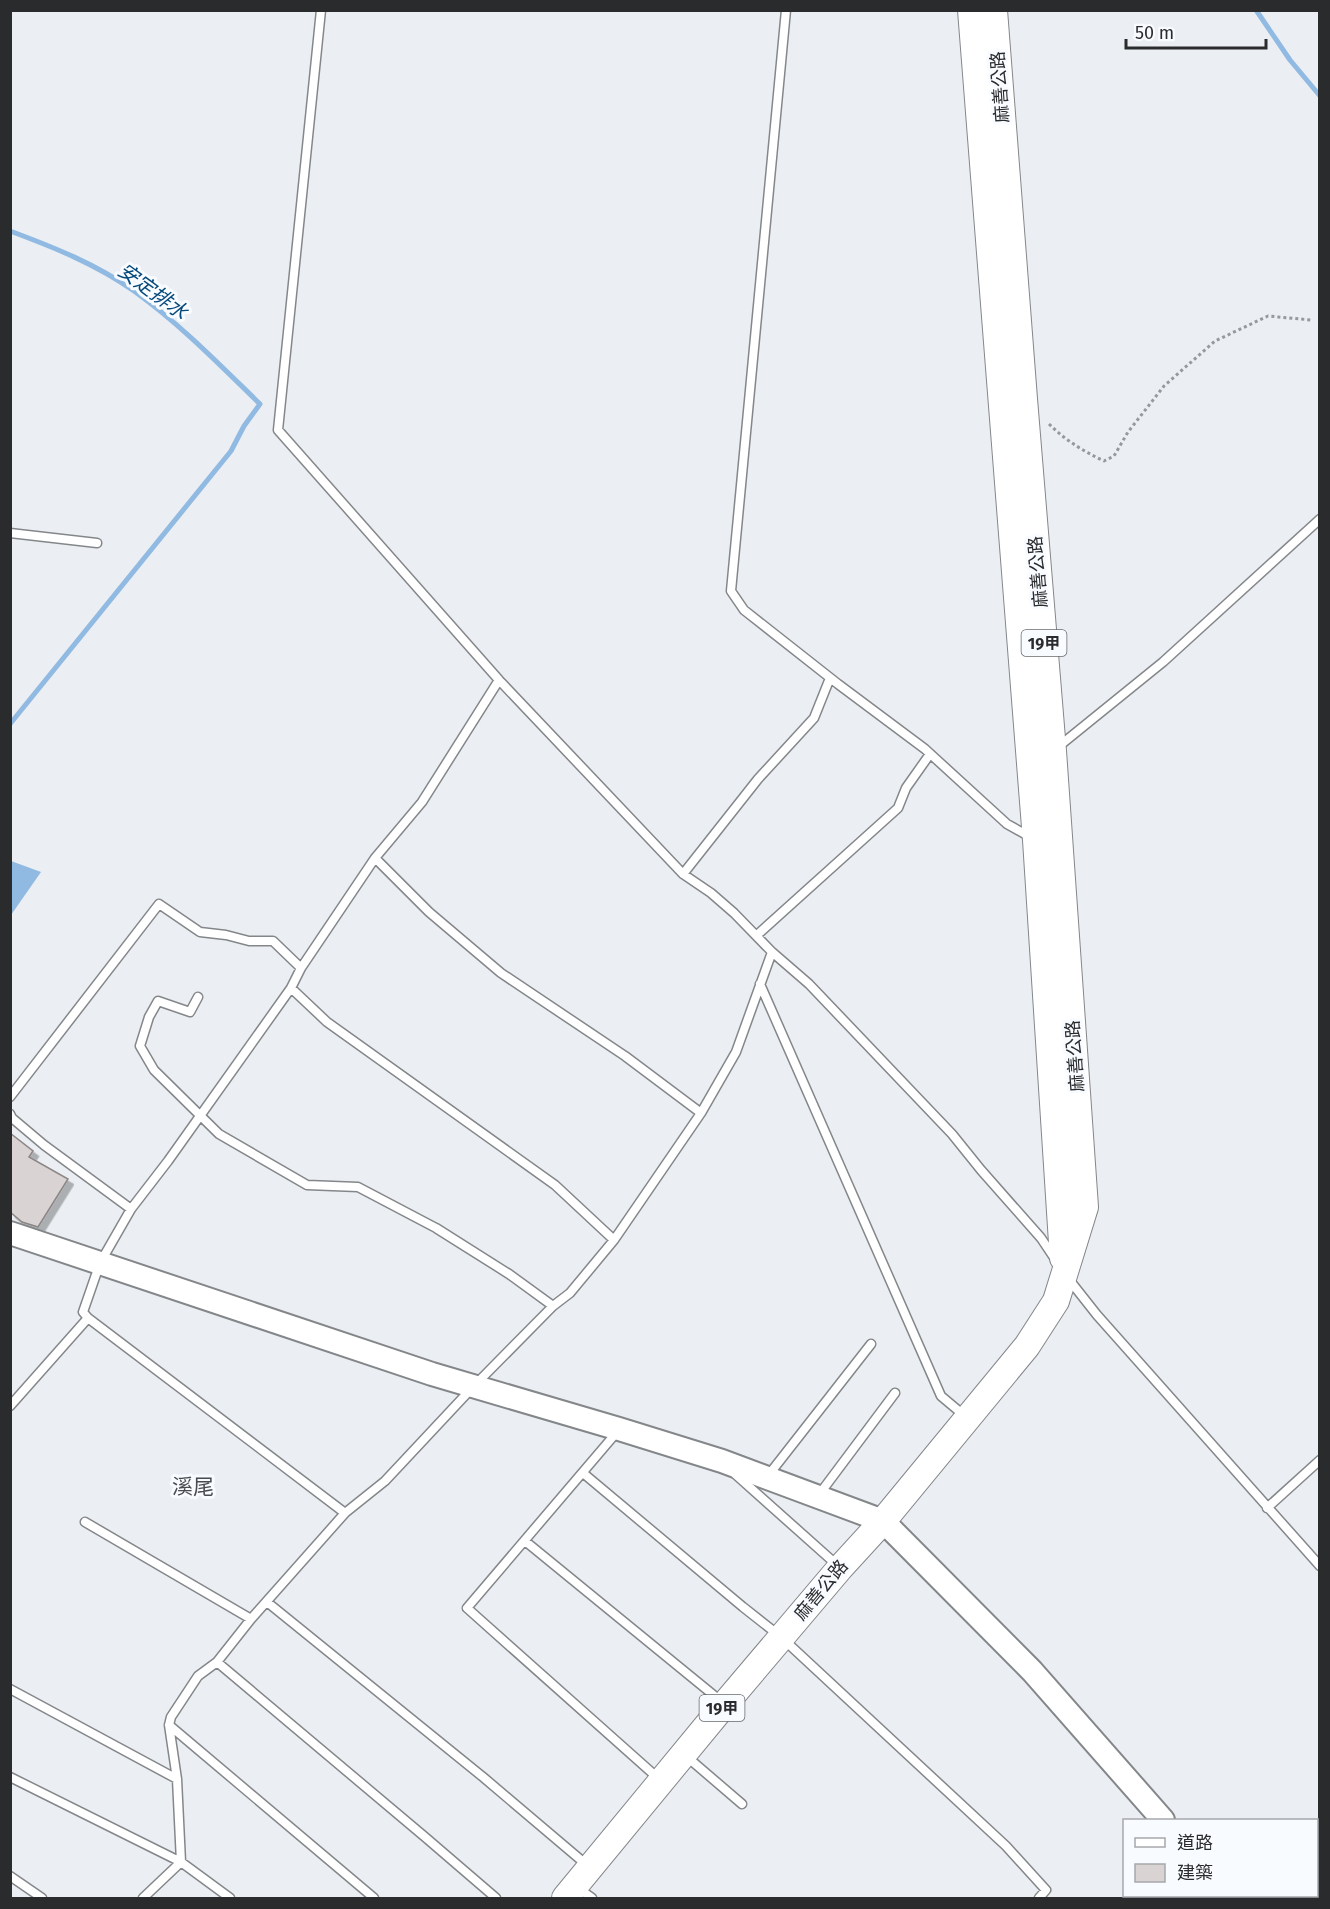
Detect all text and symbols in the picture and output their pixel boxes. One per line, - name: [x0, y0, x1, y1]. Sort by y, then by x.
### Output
- scale bar: [1126, 12, 1266, 50]
- text: 50 m: [1135, 22, 1174, 44]
- street label: 麻善公路: [987, 50, 1013, 124]
- water label: 安定排水: [114, 258, 193, 325]
- street label: 麻善公路: [1024, 535, 1052, 609]
- road number: 19甲: [1022, 630, 1066, 656]
- street label: 麻善公路: [1062, 1019, 1088, 1093]
- district label: 溪尾: [172, 1474, 214, 1500]
- street label: 麻善公路: [789, 1555, 853, 1625]
- road number: 19甲: [700, 1695, 744, 1721]
- legend: [1123, 1819, 1318, 1897]
- text: 道路: [1177, 1832, 1213, 1854]
- text: 建築: [1177, 1862, 1213, 1884]

